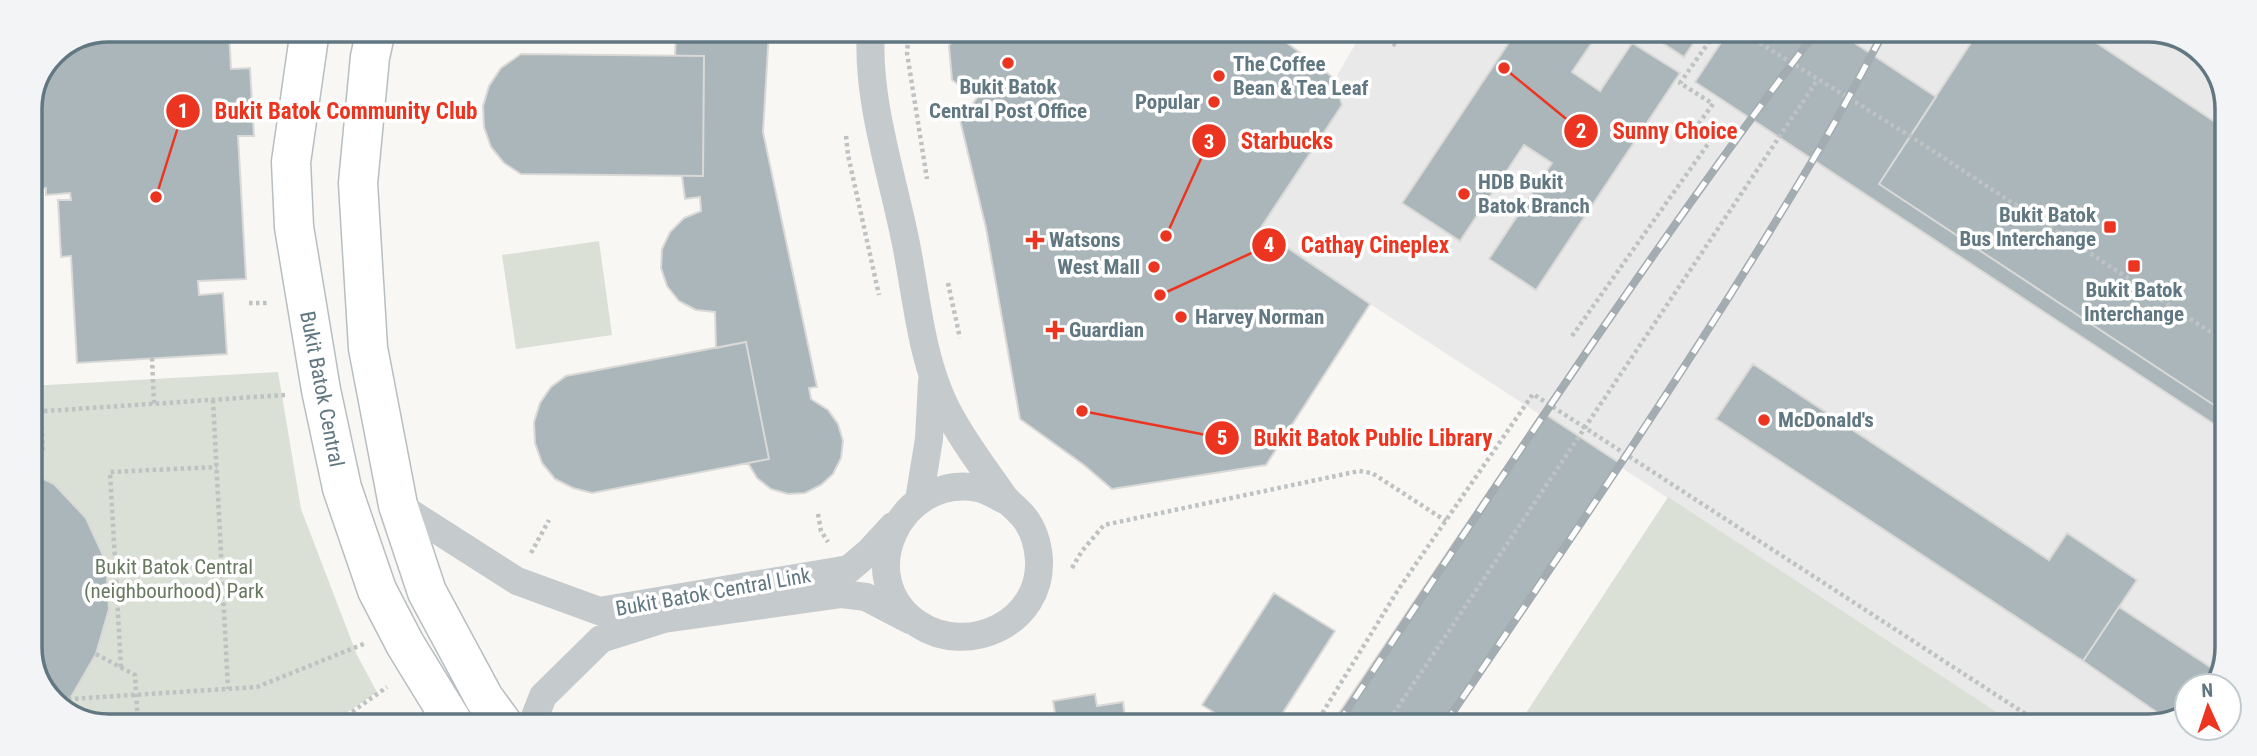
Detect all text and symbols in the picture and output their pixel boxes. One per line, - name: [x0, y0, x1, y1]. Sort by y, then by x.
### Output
- place label: The Coffee Bean & Tea Leaf: [1233, 52, 1369, 100]
- marker: Bukit Batok Central Post Office: [1000, 55, 1016, 71]
- marker: The Coffee Bean & Tea Leaf: [1211, 68, 1227, 84]
- place label: Bukit Batok Central Post Office: [929, 75, 1087, 123]
- callout: Bukit Batok Community Club: [166, 89, 492, 133]
- place label: Popular: [1135, 90, 1200, 114]
- marker: Popular: [1206, 94, 1222, 110]
- text: Bukit Batok Community Club: [215, 98, 477, 125]
- text: 1: [178, 99, 188, 123]
- callout: Sunny Choice: [1564, 109, 1752, 153]
- text: Sunny Choice: [1612, 118, 1738, 145]
- callout: Starbucks: [1191, 119, 1347, 163]
- text: 2: [1576, 119, 1586, 143]
- text: Starbucks: [1241, 128, 1333, 155]
- text: 3: [1204, 130, 1214, 154]
- place label: HDB Bukit Batok Branch: [1478, 170, 1590, 218]
- marker: HDB Bukit Batok Branch: [1456, 186, 1472, 202]
- place label: Bukit Batok Bus Interchange: [1959, 203, 2097, 251]
- marker: Bukit Batok Bus Interchange: [2102, 219, 2118, 235]
- callout: Cathay Cineplex: [1252, 223, 1463, 267]
- place label: Watsons: [1049, 228, 1121, 252]
- marker: Watsons: [1027, 232, 1043, 248]
- text: Cathay Cineplex: [1301, 232, 1450, 259]
- text: 4: [1264, 233, 1274, 257]
- place label: West Mall: [1057, 255, 1140, 279]
- marker: Bukit Batok Interchange: [2126, 258, 2142, 274]
- marker: West Mall: [1146, 259, 1162, 275]
- place label: Bukit Batok Interchange: [2084, 278, 2184, 326]
- place label: Harvey Norman: [1195, 305, 1324, 329]
- street label: Bukit Batok Central: [295, 309, 349, 469]
- marker: Harvey Norman: [1173, 309, 1189, 325]
- place label: Guardian: [1069, 318, 1144, 342]
- marker: Guardian: [1047, 322, 1063, 338]
- place label: McDonald's: [1778, 408, 1874, 432]
- marker: McDonald's: [1756, 412, 1772, 428]
- callout: Bukit Batok Public Library: [1204, 416, 1507, 460]
- text: Bukit Batok Public Library: [1253, 425, 1493, 452]
- text: 5: [1217, 426, 1227, 450]
- park label: Bukit Batok Central (neighbourhood) Park: [84, 555, 265, 603]
- street label: Bukit Batok Central Link: [614, 563, 813, 621]
- north arrow: [2173, 672, 2243, 742]
- text: N: [2201, 679, 2214, 702]

